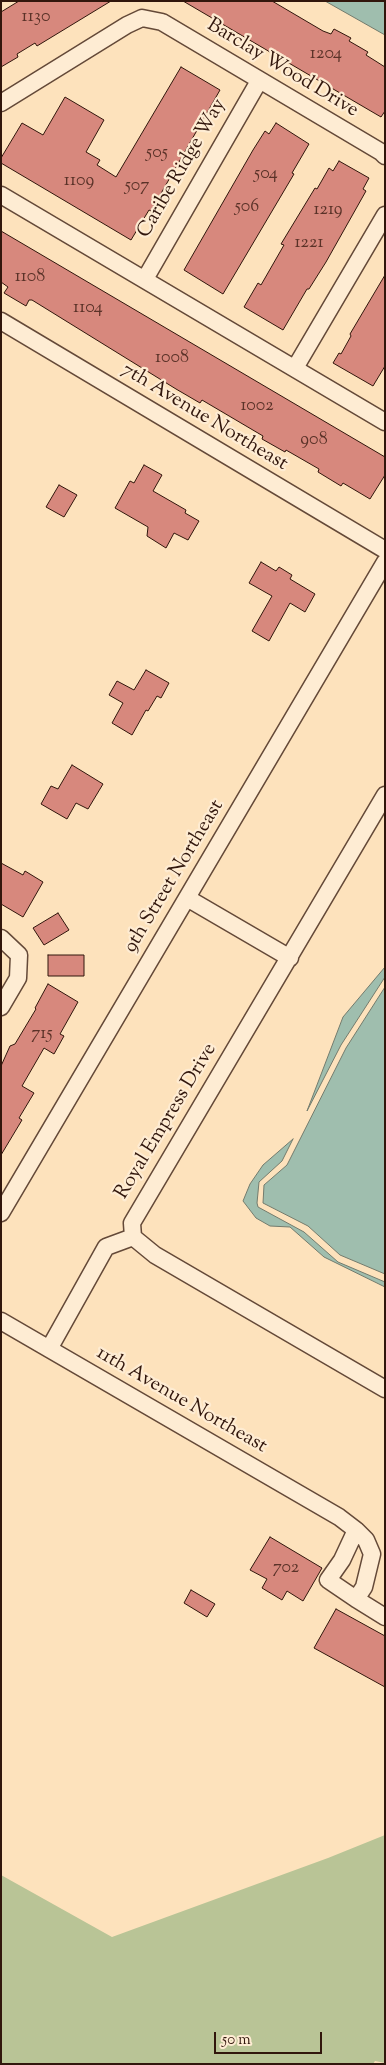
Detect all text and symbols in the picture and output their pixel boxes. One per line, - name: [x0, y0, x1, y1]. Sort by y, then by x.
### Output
- house number: 1130: [22, 7, 50, 29]
- street label: Barclay Wood Drive: [202, 14, 362, 124]
- house number: 1204: [310, 44, 342, 66]
- street label: Caribe Ridge Way: [133, 95, 233, 243]
- house number: 505: [146, 143, 168, 165]
- house number: 504: [254, 164, 278, 186]
- house number: 1109: [64, 171, 94, 193]
- house number: 507: [125, 176, 149, 198]
- house number: 506: [235, 197, 259, 219]
- house number: 1219: [313, 200, 343, 222]
- house number: 1221: [294, 233, 324, 255]
- house number: 1108: [15, 267, 45, 289]
- house number: 1104: [73, 298, 103, 320]
- house number: 1008: [155, 348, 189, 370]
- street label: 7th Avenue Northeast: [117, 359, 291, 477]
- house number: 1002: [240, 396, 274, 418]
- house number: 908: [300, 430, 328, 452]
- street label: 9th Street Northeast: [120, 796, 230, 958]
- house number: 715: [31, 1024, 53, 1046]
- street label: Royal Empress Drive: [111, 1040, 223, 1204]
- street label: 11th Avenue Northeast: [91, 1342, 271, 1460]
- house number: 702: [273, 1558, 299, 1580]
- scale bar: [216, 2022, 324, 2054]
- text: 50 m: [222, 2030, 251, 2051]

